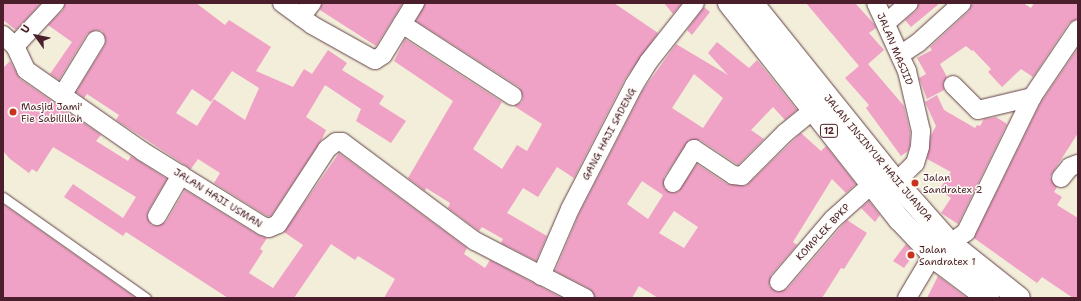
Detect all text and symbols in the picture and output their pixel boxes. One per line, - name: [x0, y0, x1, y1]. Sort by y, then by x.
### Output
- street label: JALAN MASJID: [874, 11, 916, 87]
- north arrow: [16, 16, 56, 56]
- text: U: [17, 22, 34, 36]
- street label: GANG HAJI SADENG: [580, 86, 638, 182]
- street label: JALAN INSINYUR HAJI JUANDA: [821, 92, 935, 224]
- place label: Masjid Jami' Fie Sabilillah: [21, 100, 83, 124]
- marker: Masjid Jami' Fie Sabilillah: [8, 107, 18, 117]
- road number: 12: [819, 124, 839, 138]
- street label: JALAN HAJI USMAN: [171, 166, 265, 230]
- place label: Jalan Sandratex 2: [923, 171, 982, 194]
- marker: Jalan Sandratex 2: [910, 178, 920, 188]
- street label: KOMPLEK BPKP: [794, 201, 852, 263]
- place label: Jalan Sandratex 1: [919, 243, 976, 266]
- marker: Jalan Sandratex 1: [906, 250, 916, 260]

